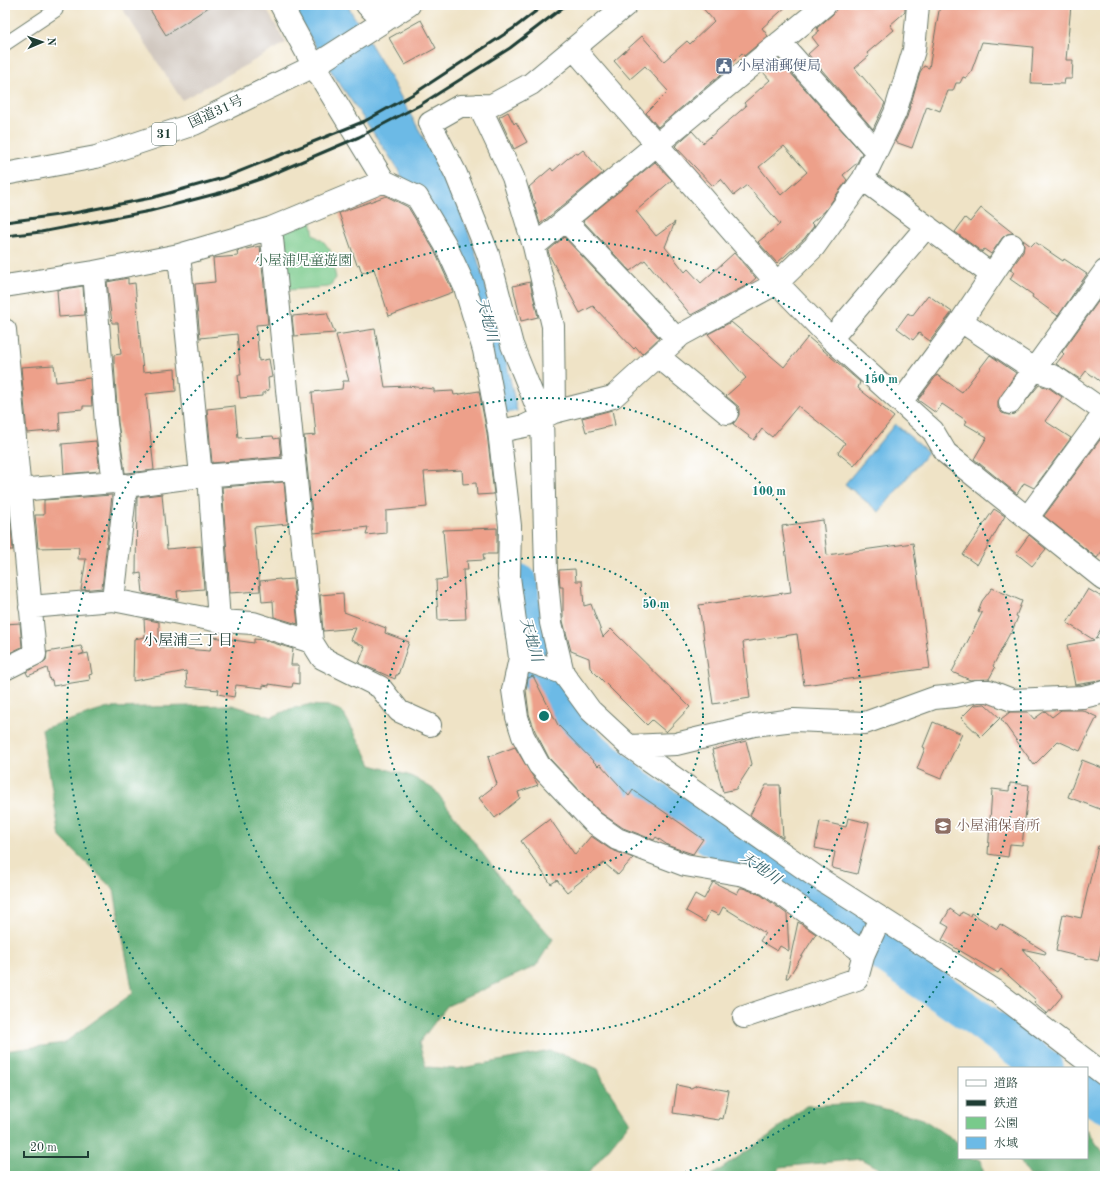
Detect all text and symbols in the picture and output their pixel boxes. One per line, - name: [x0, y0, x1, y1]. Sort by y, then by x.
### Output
- north arrow: [22, 22, 62, 62]
- text: N: [45, 37, 56, 47]
- public building icon: 小屋浦郵便局: [714, 56, 734, 76]
- place label: 小屋浦郵便局: [737, 58, 821, 73]
- street label: 国道31号: [186, 92, 245, 131]
- road number: 31: [152, 123, 176, 145]
- park label: 小屋浦児童遊園: [254, 253, 352, 268]
- water label: 天地川: [473, 296, 502, 346]
- text: 150 m: [864, 373, 898, 386]
- text: 100 m: [752, 486, 786, 498]
- text: 50 m: [643, 598, 670, 611]
- water label: 天地川: [517, 616, 546, 666]
- district label: 小屋浦三丁目: [143, 632, 233, 649]
- centre of rings: [537, 709, 551, 723]
- school or university icon: 小屋浦保育所: [933, 816, 953, 836]
- place label: 小屋浦保育所: [956, 818, 1040, 833]
- water label: 天地川: [737, 848, 786, 889]
- legend: [958, 1067, 1088, 1159]
- text: 道路: [994, 1076, 1018, 1090]
- text: 鉄道: [993, 1096, 1018, 1110]
- text: 公園: [994, 1117, 1018, 1130]
- scale bar: [24, 1133, 88, 1159]
- text: 水域: [994, 1136, 1018, 1150]
- text: 20 m: [30, 1142, 57, 1154]

